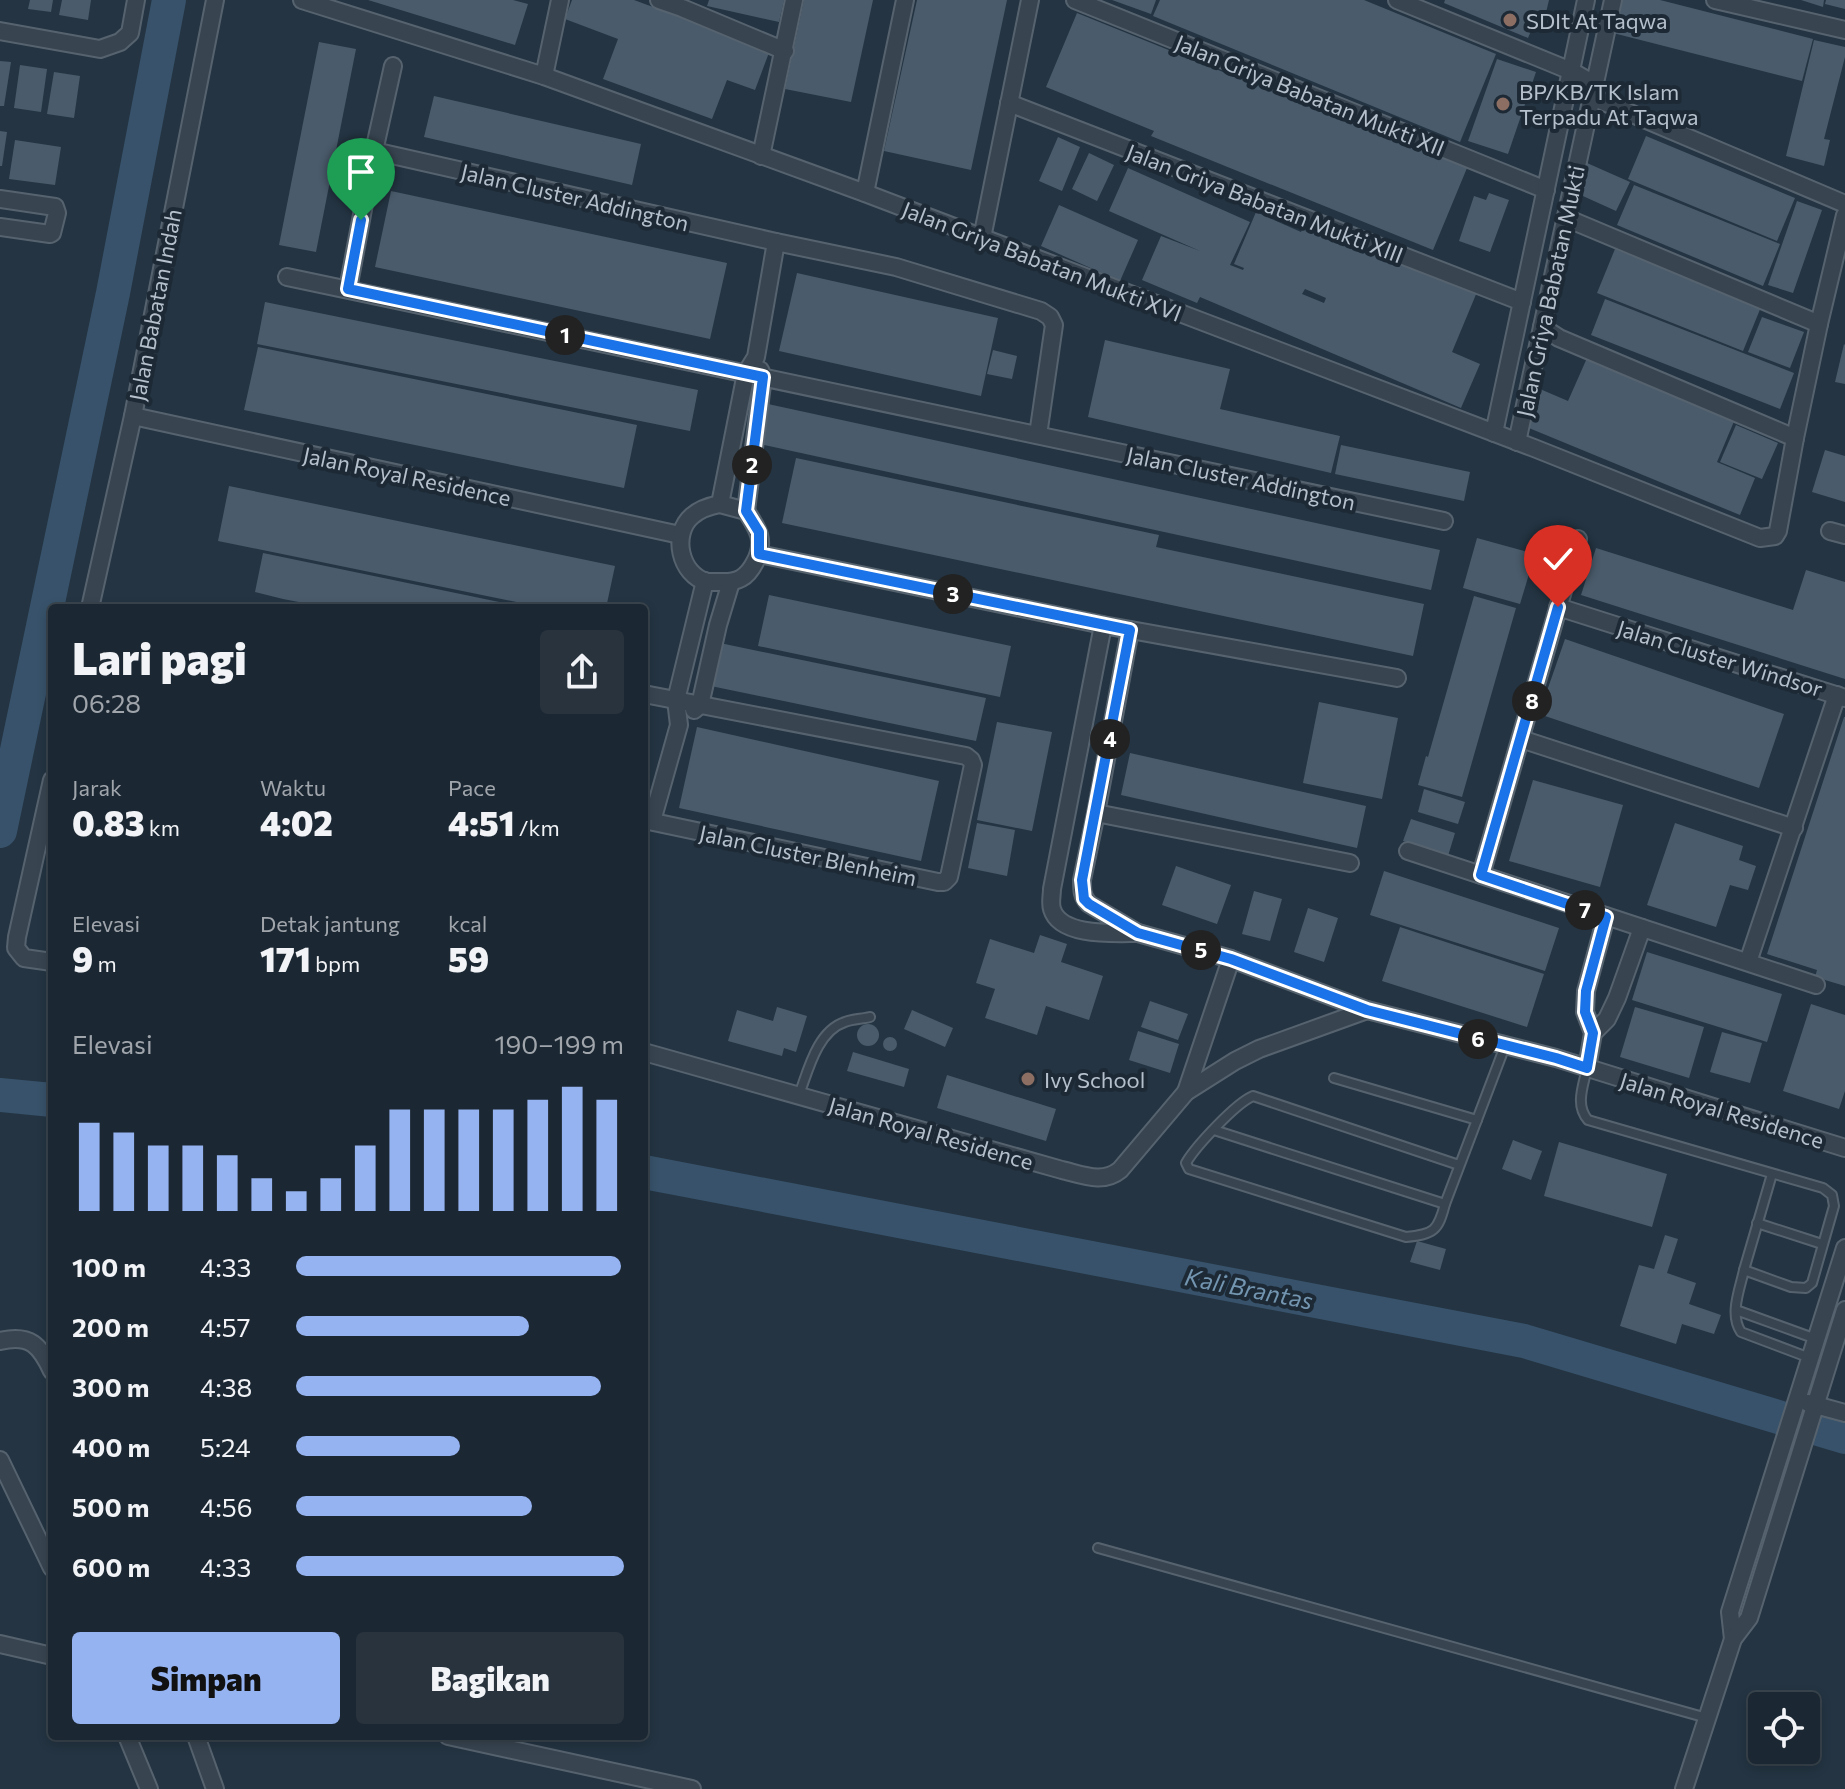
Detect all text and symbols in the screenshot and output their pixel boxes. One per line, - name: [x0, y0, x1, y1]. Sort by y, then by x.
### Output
- place label: SDIt At Taqwa: [1526, 7, 1668, 34]
- marker: SDIt At Taqwa: [1501, 11, 1519, 29]
- street label: Jalan Griya Babatan Mukti XII: [1171, 29, 1449, 161]
- place label: BP/KB/TK Islam Terpadu At Taqwa: [1519, 78, 1699, 130]
- marker: BP/KB/TK Islam Terpadu At Taqwa: [1494, 95, 1512, 113]
- pin: [327, 138, 395, 220]
- street label: Jalan Griya Babatan Mukti XIII: [1123, 138, 1407, 268]
- icon: arrive: [339, 150, 383, 194]
- street label: Jalan Cluster Addington: [458, 158, 692, 236]
- street label: Jalan Griya Babatan Mukti: [1510, 163, 1590, 419]
- street label: Jalan Griya Babatan Mukti XVI: [898, 195, 1186, 327]
- street label: Jalan Babatan Indah: [123, 207, 187, 403]
- pin: 1: [545, 315, 585, 355]
- text: 1: [560, 321, 570, 348]
- street label: Jalan Royal Residence: [301, 441, 513, 511]
- street label: Jalan Cluster Addington: [1124, 441, 1358, 515]
- pin: 2: [732, 445, 772, 485]
- text: 2: [746, 451, 758, 478]
- pin: [1524, 525, 1592, 607]
- icon: check: [1536, 537, 1580, 581]
- pin: 3: [933, 574, 973, 614]
- text: 3: [947, 580, 959, 607]
- street label: Jalan Cluster Windsor: [1614, 614, 1826, 702]
- text: Lari pagi: [72, 630, 247, 684]
- button: share: [540, 630, 624, 714]
- pin: 8: [1512, 681, 1552, 721]
- text: 06:28: [72, 687, 141, 718]
- text: 8: [1525, 687, 1539, 714]
- pin: 4: [1090, 719, 1130, 759]
- text: 4: [1103, 725, 1117, 752]
- text: Jarak: [72, 774, 122, 801]
- text: Waktu: [260, 774, 326, 801]
- text: Pace: [448, 774, 496, 801]
- text: 0.83: [72, 801, 145, 843]
- text: 4:02: [260, 801, 333, 843]
- text: 4:51: [448, 801, 515, 843]
- text: km: [145, 814, 180, 841]
- text: /km: [515, 814, 560, 841]
- street label: Jalan Cluster Blenheim: [697, 819, 919, 891]
- pin: 7: [1565, 890, 1605, 930]
- text: 7: [1579, 896, 1591, 923]
- text: Elevasi: [72, 910, 140, 937]
- text: Detak jantung: [260, 910, 400, 937]
- text: kcal: [448, 910, 487, 937]
- pin: 5: [1181, 930, 1221, 970]
- text: 5: [1195, 936, 1207, 963]
- text: 9: [72, 937, 93, 979]
- text: 171: [260, 937, 311, 979]
- text: 59: [448, 937, 489, 979]
- text: m: [93, 950, 117, 977]
- text: bpm: [311, 950, 360, 977]
- pin: 6: [1458, 1019, 1498, 1059]
- text: 6: [1471, 1025, 1485, 1052]
- text: Elevasi: [72, 1028, 153, 1059]
- text: 190–199 m: [494, 1028, 624, 1059]
- place label: Ivy School: [1044, 1066, 1145, 1093]
- street label: Jalan Royal Residence: [1617, 1066, 1827, 1154]
- marker: Ivy School: [1019, 1070, 1037, 1088]
- street label: Jalan Royal Residence: [825, 1091, 1037, 1175]
- text: 100 m: [72, 1251, 146, 1282]
- text: 4:33: [200, 1251, 251, 1282]
- water label: Kali Brantas: [1182, 1261, 1316, 1315]
- text: 200 m: [72, 1311, 149, 1342]
- text: 4:57: [200, 1311, 250, 1342]
- text: 300 m: [72, 1371, 149, 1402]
- text: 4:38: [200, 1371, 252, 1402]
- text: 400 m: [72, 1431, 150, 1462]
- text: 5:24: [200, 1431, 251, 1462]
- text: 500 m: [72, 1491, 149, 1522]
- text: 4:56: [200, 1491, 252, 1522]
- text: 600 m: [72, 1551, 150, 1582]
- text: 4:33: [200, 1551, 251, 1582]
- button: Simpan: [72, 1632, 340, 1724]
- button: Bagikan: [356, 1632, 624, 1724]
- map controls: [1748, 1692, 1820, 1764]
- button: locate: [1748, 1692, 1820, 1764]

